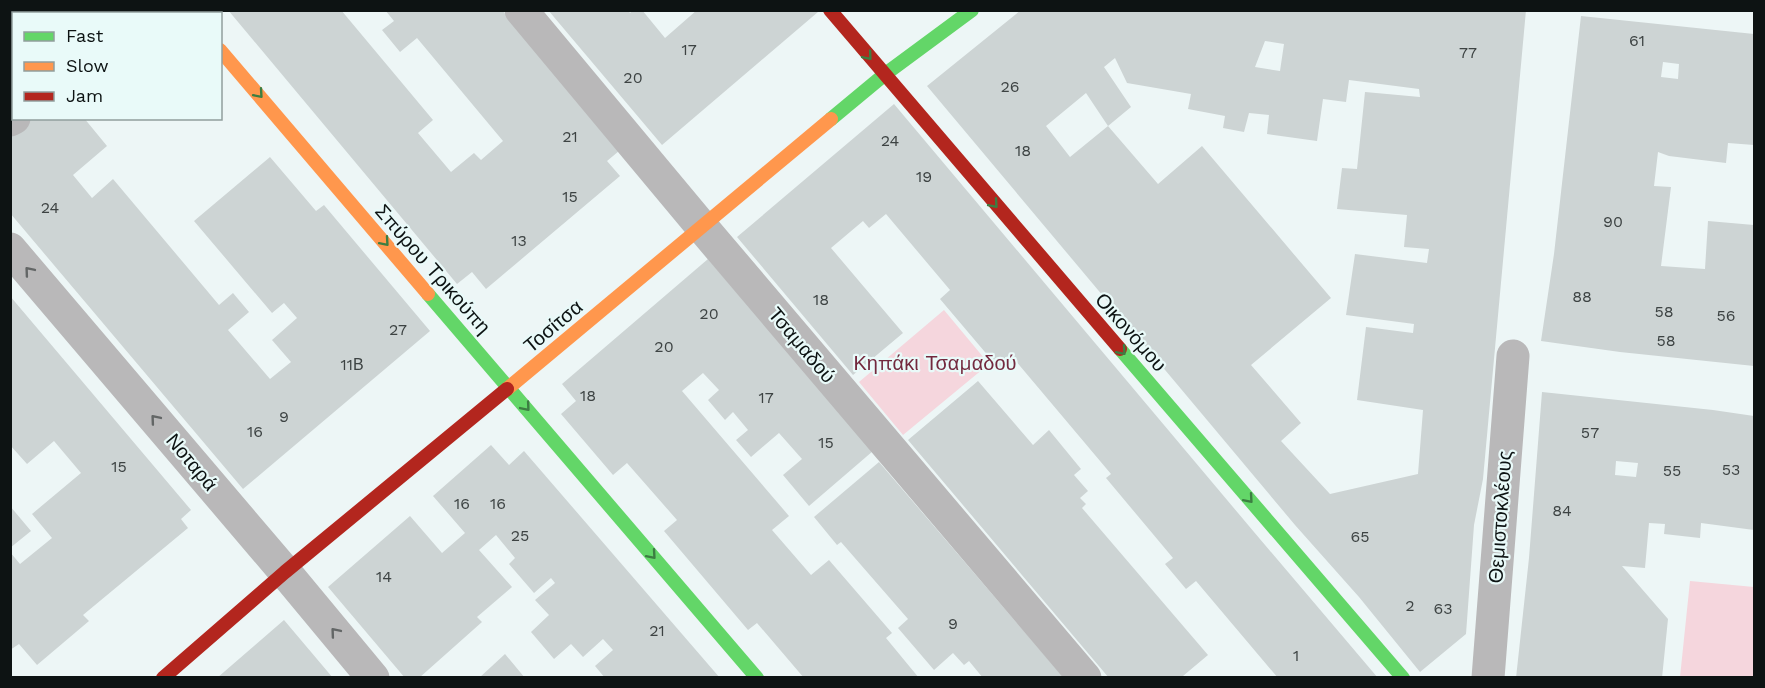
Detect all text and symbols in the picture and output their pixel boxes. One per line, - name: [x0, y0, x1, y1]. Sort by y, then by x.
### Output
- legend: [12, 12, 222, 120]
- text: Fast: [66, 25, 104, 46]
- house number: 61: [1629, 31, 1645, 50]
- house number: 17: [681, 40, 697, 59]
- house number: 77: [1459, 43, 1477, 62]
- one-way arrow: [860, 49, 871, 60]
- text: Slow: [66, 55, 109, 76]
- house number: 20: [623, 68, 643, 87]
- house number: 26: [1000, 77, 1020, 96]
- text: Jam: [66, 85, 103, 106]
- one-way arrow: [251, 87, 262, 98]
- house number: 21: [562, 127, 578, 146]
- house number: 24: [881, 131, 900, 150]
- house number: 18: [1015, 141, 1031, 160]
- house number: 19: [916, 167, 932, 186]
- house number: 15: [562, 187, 578, 206]
- one-way arrow: [987, 197, 998, 208]
- house number: 24: [41, 198, 60, 217]
- street label: Σπύρου Τρικούπη: [370, 199, 496, 339]
- house number: 90: [1603, 212, 1623, 231]
- house number: 13: [511, 231, 527, 250]
- one-way arrow: [378, 235, 389, 246]
- one-way arrow: [25, 267, 36, 278]
- house number: 88: [1572, 287, 1592, 306]
- street label: Οικονόμου: [1090, 288, 1172, 376]
- house number: 18: [813, 290, 829, 309]
- street label: Τοσίτσα: [519, 294, 587, 358]
- street label: Τσαμαδού: [764, 302, 840, 388]
- house number: 58: [1654, 302, 1674, 321]
- house number: 20: [699, 304, 719, 323]
- house number: 56: [1716, 306, 1736, 325]
- house number: 27: [389, 320, 407, 339]
- house number: 58: [1656, 331, 1676, 350]
- house number: 20: [654, 337, 674, 356]
- one-way arrow: [1115, 344, 1126, 355]
- park label: Κηπάκι Τσαμαδού: [853, 351, 1017, 375]
- house number: 11Β: [340, 355, 364, 374]
- house number: 18: [580, 386, 596, 405]
- house number: 17: [758, 388, 774, 407]
- one-way arrow: [518, 400, 529, 411]
- house number: 9: [279, 407, 289, 426]
- one-way arrow: [152, 415, 163, 426]
- house number: 16: [247, 422, 263, 441]
- house number: 57: [1581, 423, 1599, 442]
- street label: Νοταρά: [161, 428, 223, 496]
- house number: 15: [818, 433, 834, 452]
- street label: Θεμιστοκλέους: [1483, 449, 1517, 584]
- house number: 15: [111, 457, 127, 476]
- house number: 53: [1722, 460, 1740, 479]
- house number: 55: [1663, 461, 1681, 480]
- one-way arrow: [1242, 492, 1253, 503]
- house number: 16: [454, 494, 470, 513]
- house number: 16: [490, 494, 506, 513]
- house number: 84: [1552, 501, 1572, 520]
- house number: 25: [511, 526, 529, 545]
- house number: 65: [1350, 527, 1370, 546]
- one-way arrow: [645, 548, 656, 559]
- house number: 14: [376, 567, 392, 586]
- house number: 2: [1405, 596, 1415, 615]
- house number: 63: [1433, 599, 1453, 618]
- house number: 9: [948, 614, 958, 633]
- house number: 21: [649, 621, 665, 640]
- one-way arrow: [332, 628, 343, 639]
- house number: 1: [1293, 646, 1299, 665]

